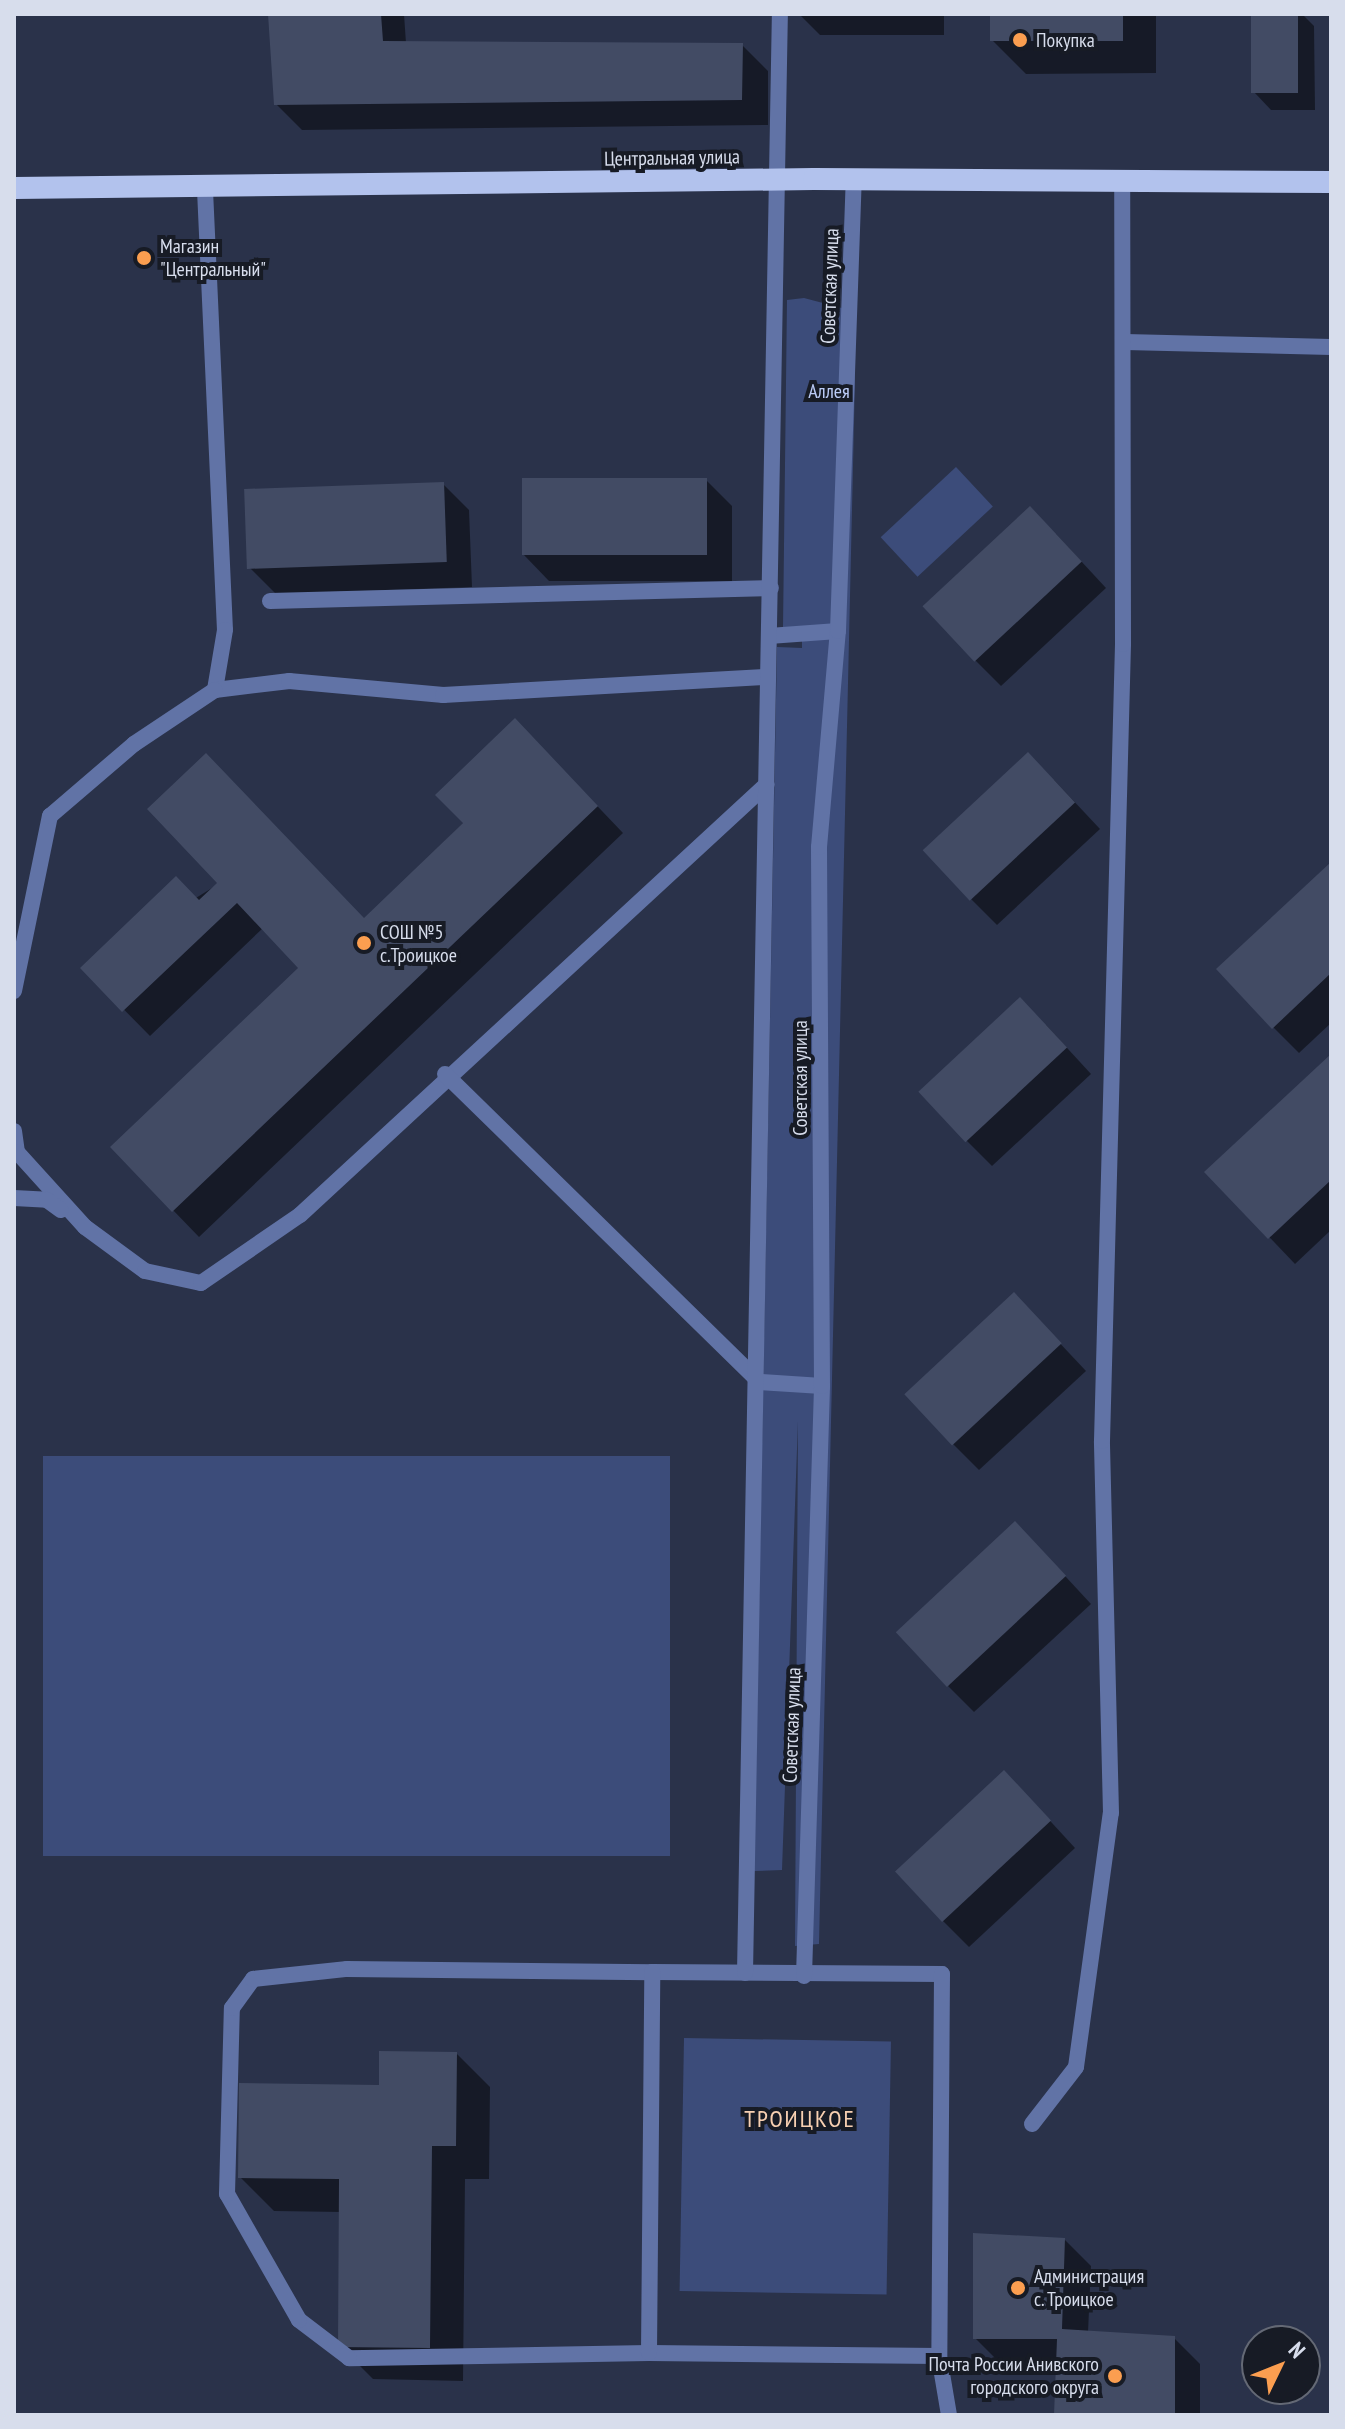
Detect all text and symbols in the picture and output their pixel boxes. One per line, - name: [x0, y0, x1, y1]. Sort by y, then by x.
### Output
- place label: Покупка: [1036, 28, 1095, 52]
- marker: Покупка: [1011, 31, 1029, 49]
- street label: Центральная улица: [604, 145, 740, 171]
- street label: Советская улица: [816, 228, 844, 344]
- place label: Магазин "Центральный": [160, 234, 266, 281]
- marker: Магазин "Центральный": [135, 249, 153, 267]
- park label: Аллея: [808, 379, 850, 403]
- place label: СОШ №5 с.Троицкое: [380, 920, 457, 967]
- marker: СОШ №5 с.Троицкое: [355, 934, 373, 952]
- street label: Советская улица: [788, 1020, 812, 1136]
- street label: Советская улица: [778, 1667, 806, 1783]
- district label: ТРОИЦКОЕ: [744, 2105, 856, 2133]
- place label: Администрация с. Троицкое: [1034, 2264, 1144, 2311]
- marker: Администрация с. Троицкое: [1009, 2279, 1027, 2297]
- north arrow: [1241, 2325, 1321, 2405]
- text: N: [1283, 2336, 1311, 2364]
- place label: Почта России Анивского городского округа: [928, 2352, 1099, 2399]
- marker: Почта России Анивского городского округа: [1106, 2367, 1124, 2385]

